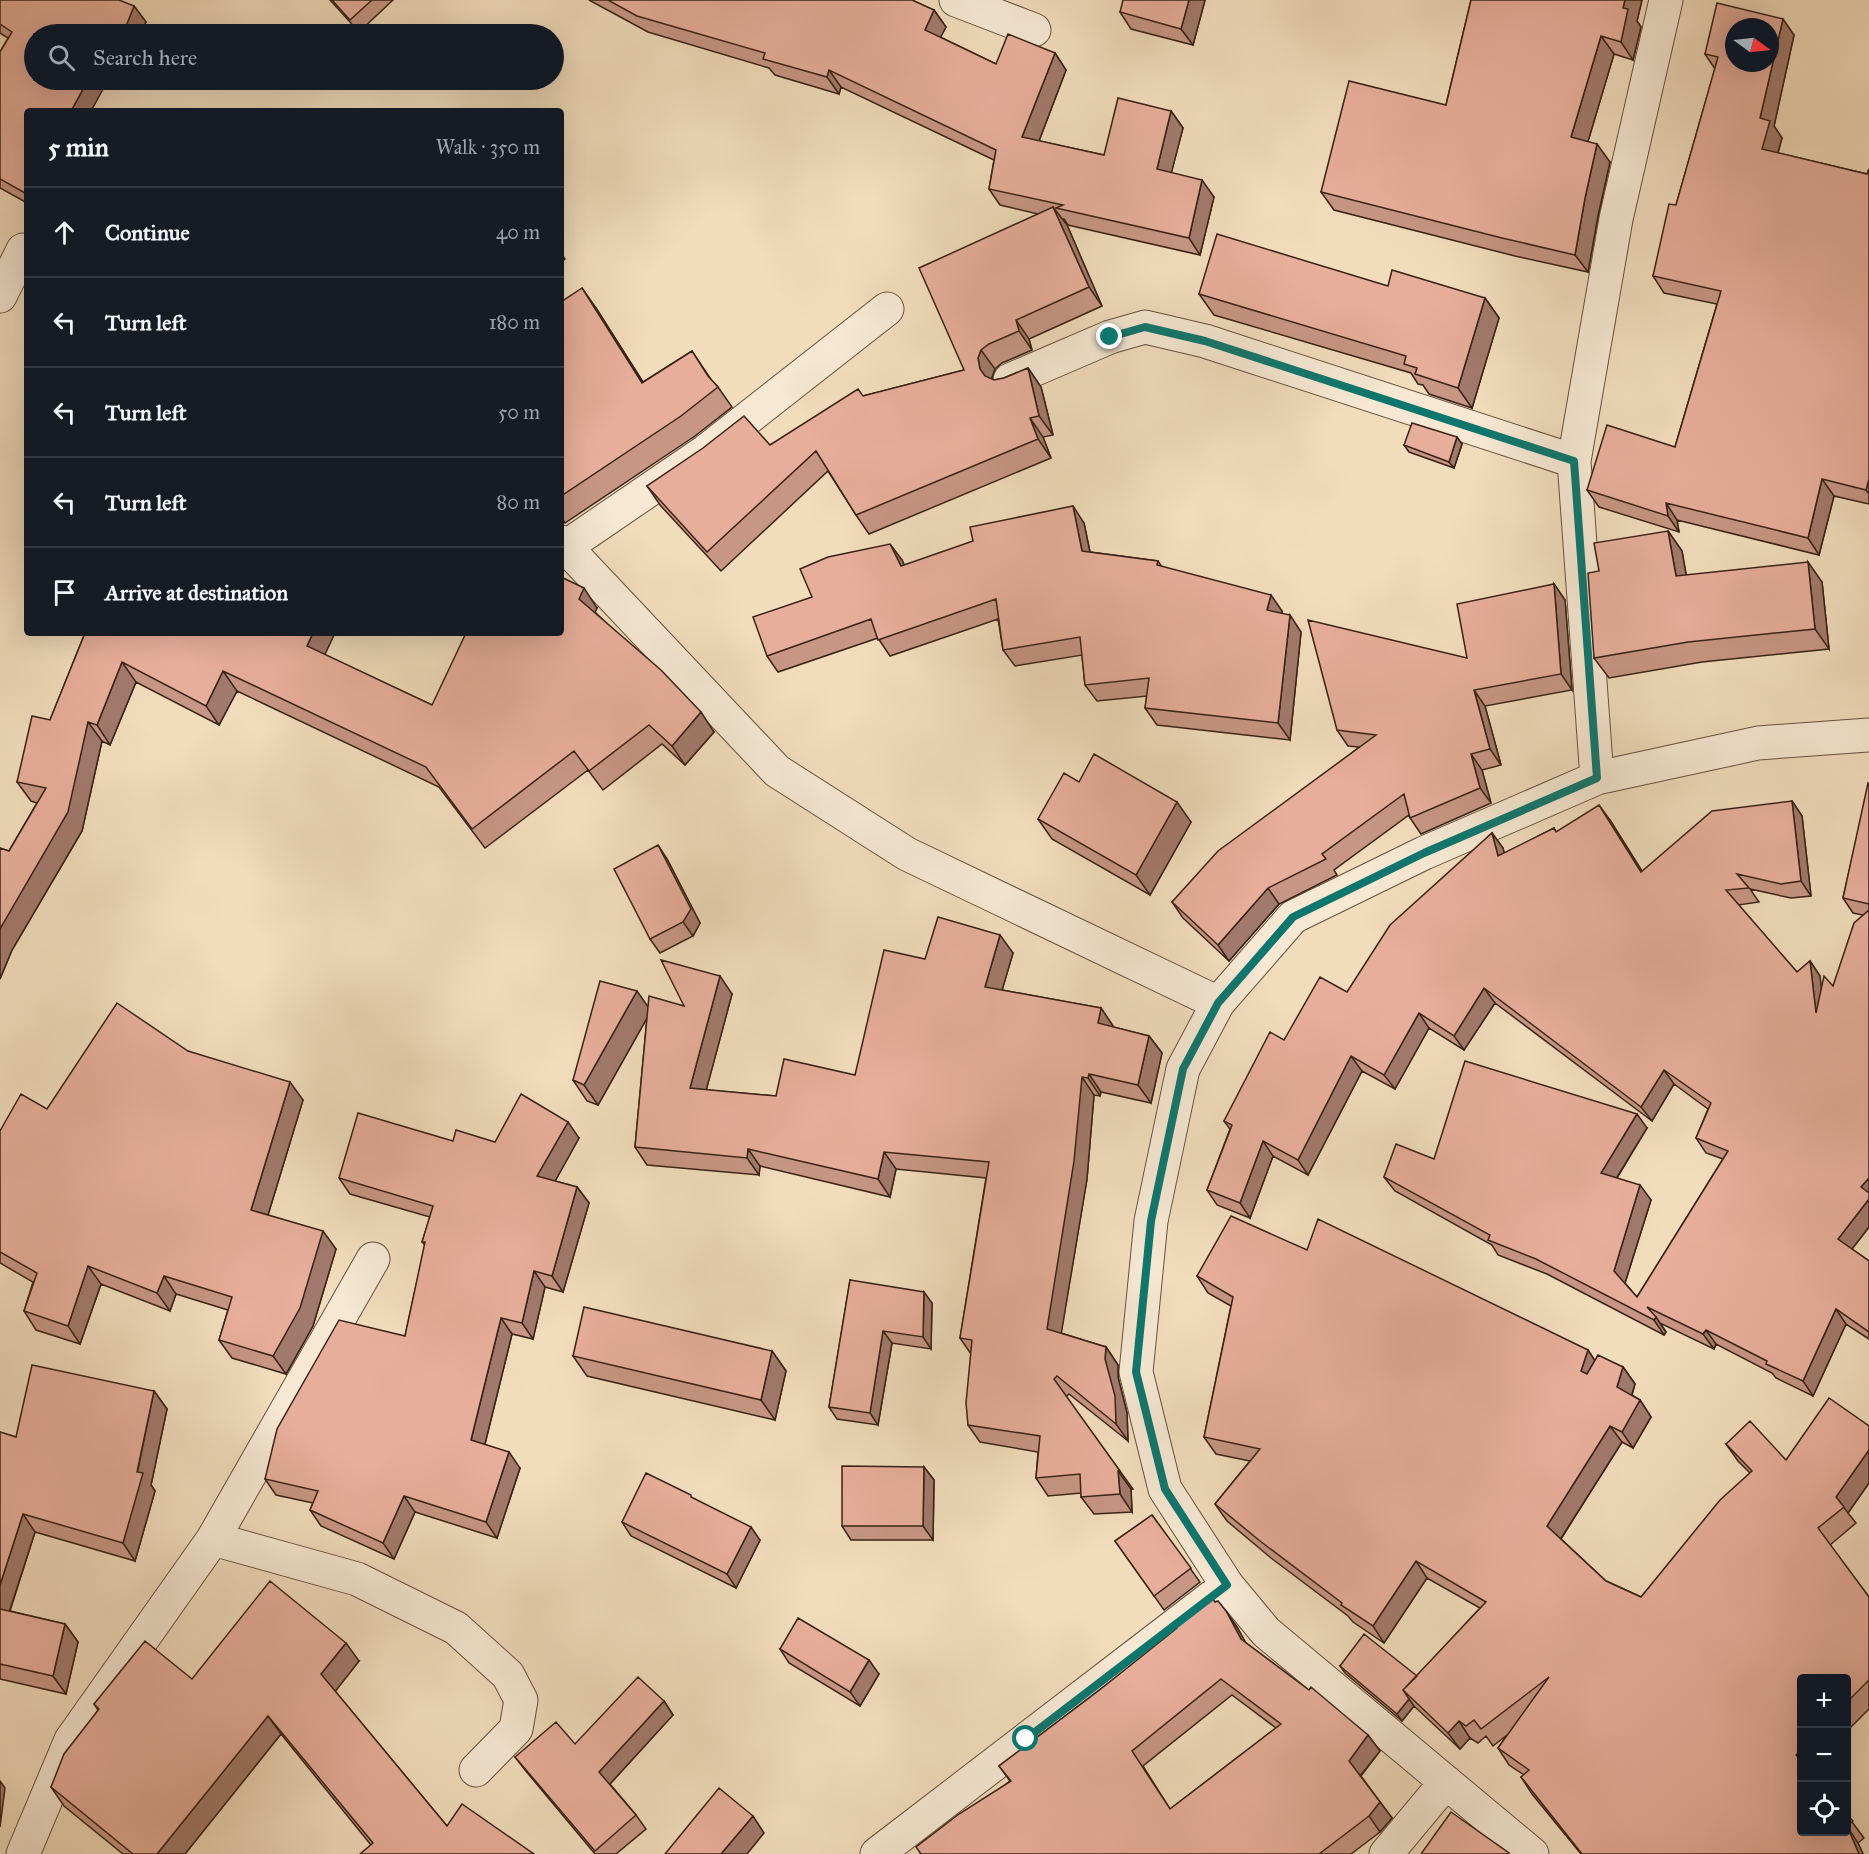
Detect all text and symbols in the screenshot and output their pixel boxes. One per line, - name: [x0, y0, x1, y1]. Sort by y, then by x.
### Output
- north arrow: [1725, 18, 1779, 72]
- search box: [24, 24, 564, 90]
- icon: search: [45, 41, 78, 74]
- text: Search here: [93, 44, 197, 71]
- text: 5 min: [48, 131, 109, 163]
- text: Walk · 350 m: [436, 135, 540, 159]
- icon: ahead: [48, 216, 81, 249]
- text: Continue: [105, 219, 190, 246]
- text: 40 m: [496, 220, 540, 244]
- icon: left: [48, 306, 81, 339]
- text: Turn left: [105, 309, 187, 336]
- text: 180 m: [489, 310, 540, 334]
- route end: [1096, 323, 1122, 349]
- icon: left: [48, 396, 81, 429]
- text: Turn left: [105, 399, 187, 426]
- text: 50 m: [498, 400, 540, 424]
- icon: left: [48, 486, 81, 519]
- text: Turn left: [105, 489, 187, 516]
- text: 80 m: [497, 490, 540, 514]
- icon: arrive: [48, 576, 81, 609]
- text: Arrive at destination: [105, 579, 288, 606]
- map controls: [1797, 1674, 1851, 1836]
- button: +: [1797, 1674, 1851, 1728]
- route start: [1012, 1725, 1038, 1751]
- button: −: [1797, 1728, 1851, 1782]
- button: locate: [1797, 1782, 1851, 1836]

